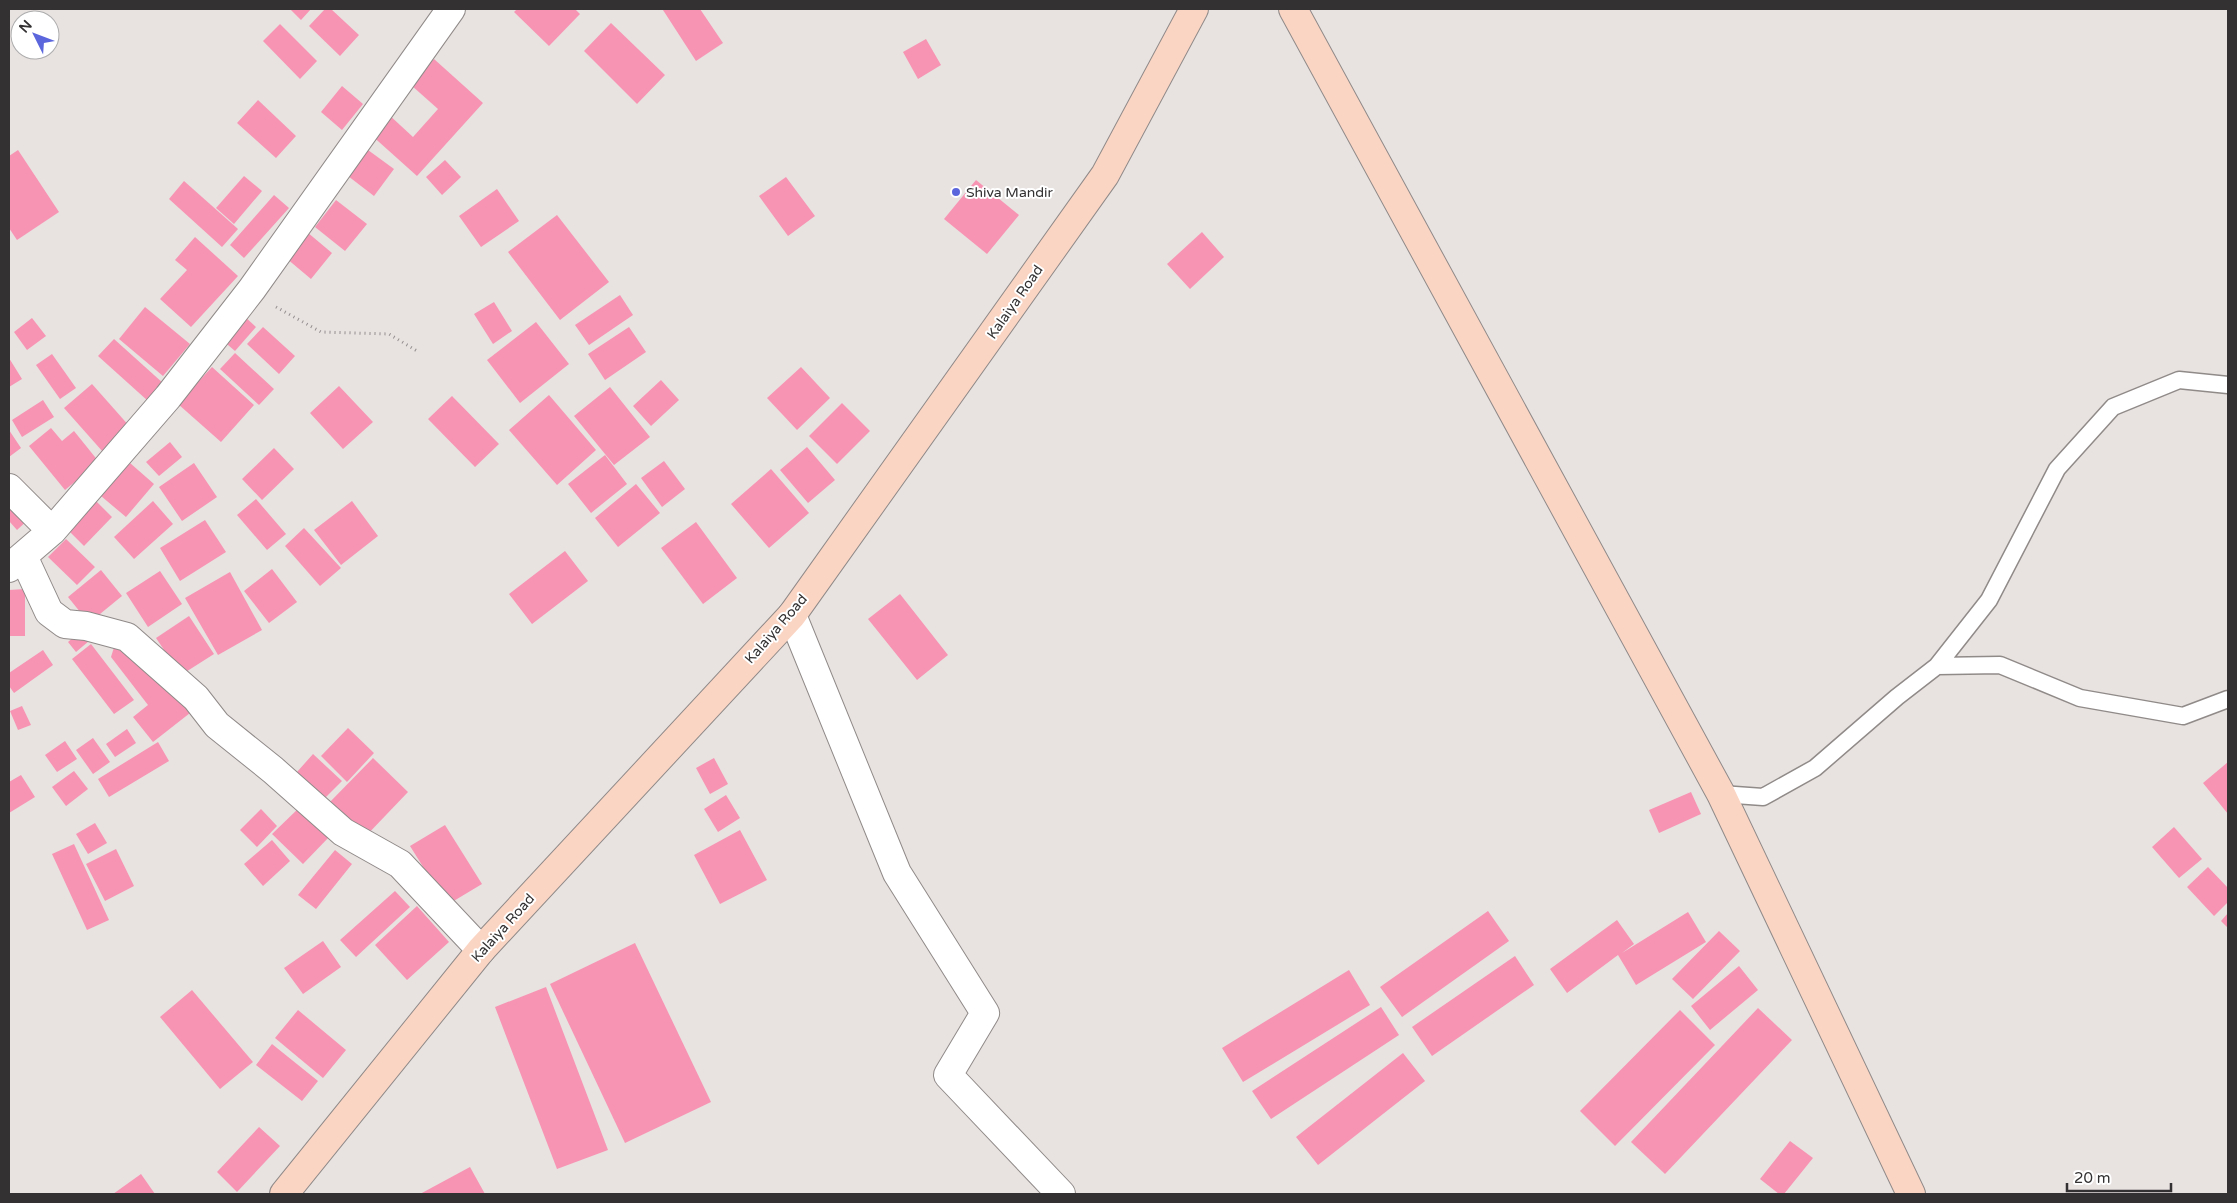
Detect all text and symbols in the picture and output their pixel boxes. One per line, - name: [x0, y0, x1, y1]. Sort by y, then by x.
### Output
- north arrow: [10, 10, 60, 60]
- text: N: [16, 17, 36, 37]
- place label: Shiva Mandir: [966, 184, 1054, 201]
- marker: Shiva Mandir: [950, 186, 962, 198]
- street label: Kalaiya Road: [983, 262, 1047, 342]
- street label: Kalaiya Road: [741, 591, 811, 667]
- street label: Kalaiya Road: [468, 890, 538, 966]
- scale bar: [2067, 1160, 2171, 1192]
- text: 20 m: [2074, 1169, 2111, 1187]

